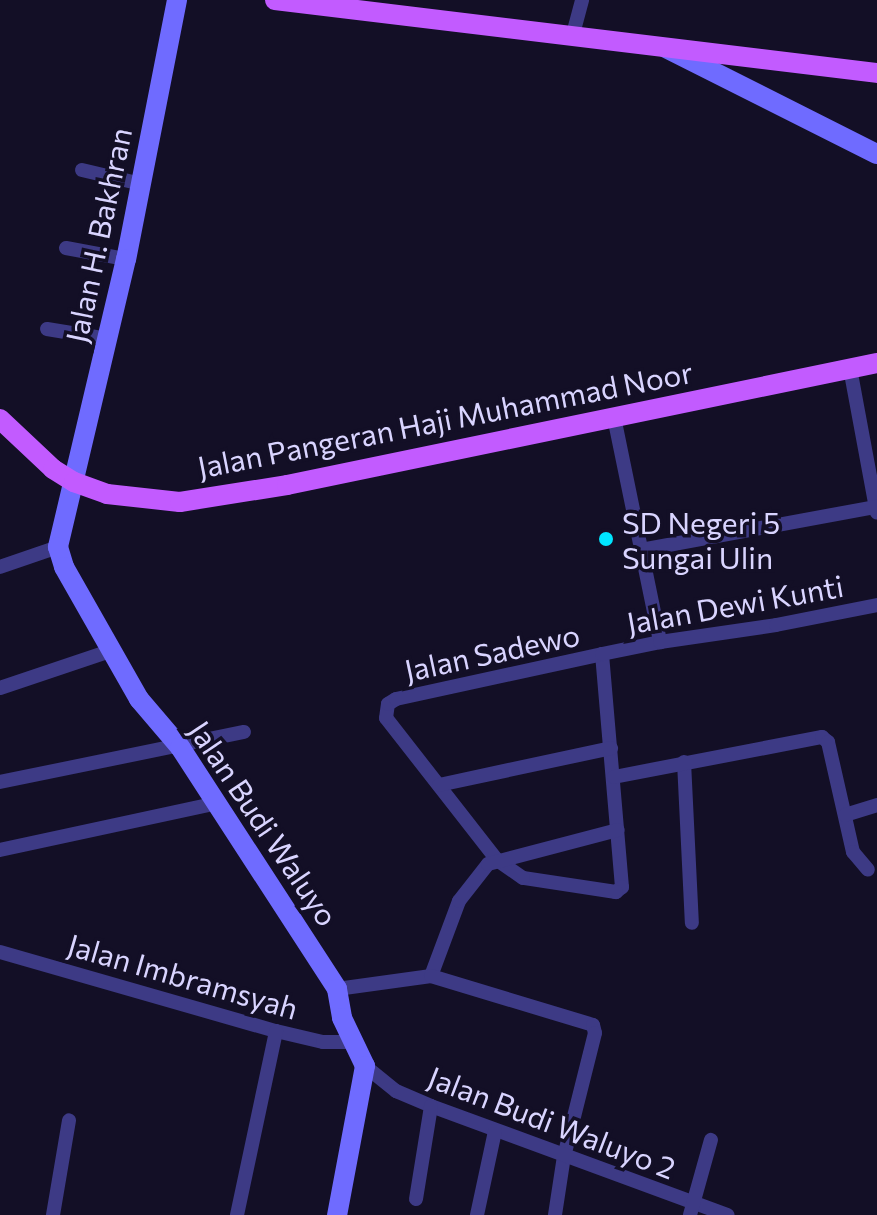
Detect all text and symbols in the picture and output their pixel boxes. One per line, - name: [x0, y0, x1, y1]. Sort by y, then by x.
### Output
- street label: Jalan H. Bakhran: [58, 124, 138, 346]
- street label: Jalan Pangeran Haji Muhammad Noor: [194, 353, 696, 485]
- place label: SD Negeri 5 Sungai Ulin: [622, 504, 780, 574]
- marker: SD Negeri 5 Sungai Ulin: [597, 530, 615, 548]
- street label: Jalan Dewi Kunti: [624, 567, 846, 641]
- street label: Jalan Sadewo: [401, 616, 583, 688]
- street label: Jalan Budi Waluyo: [182, 714, 346, 932]
- street label: Jalan Imbramsyah: [64, 926, 302, 1026]
- street label: Jalan Budi Waluyo 2: [423, 1058, 681, 1186]

